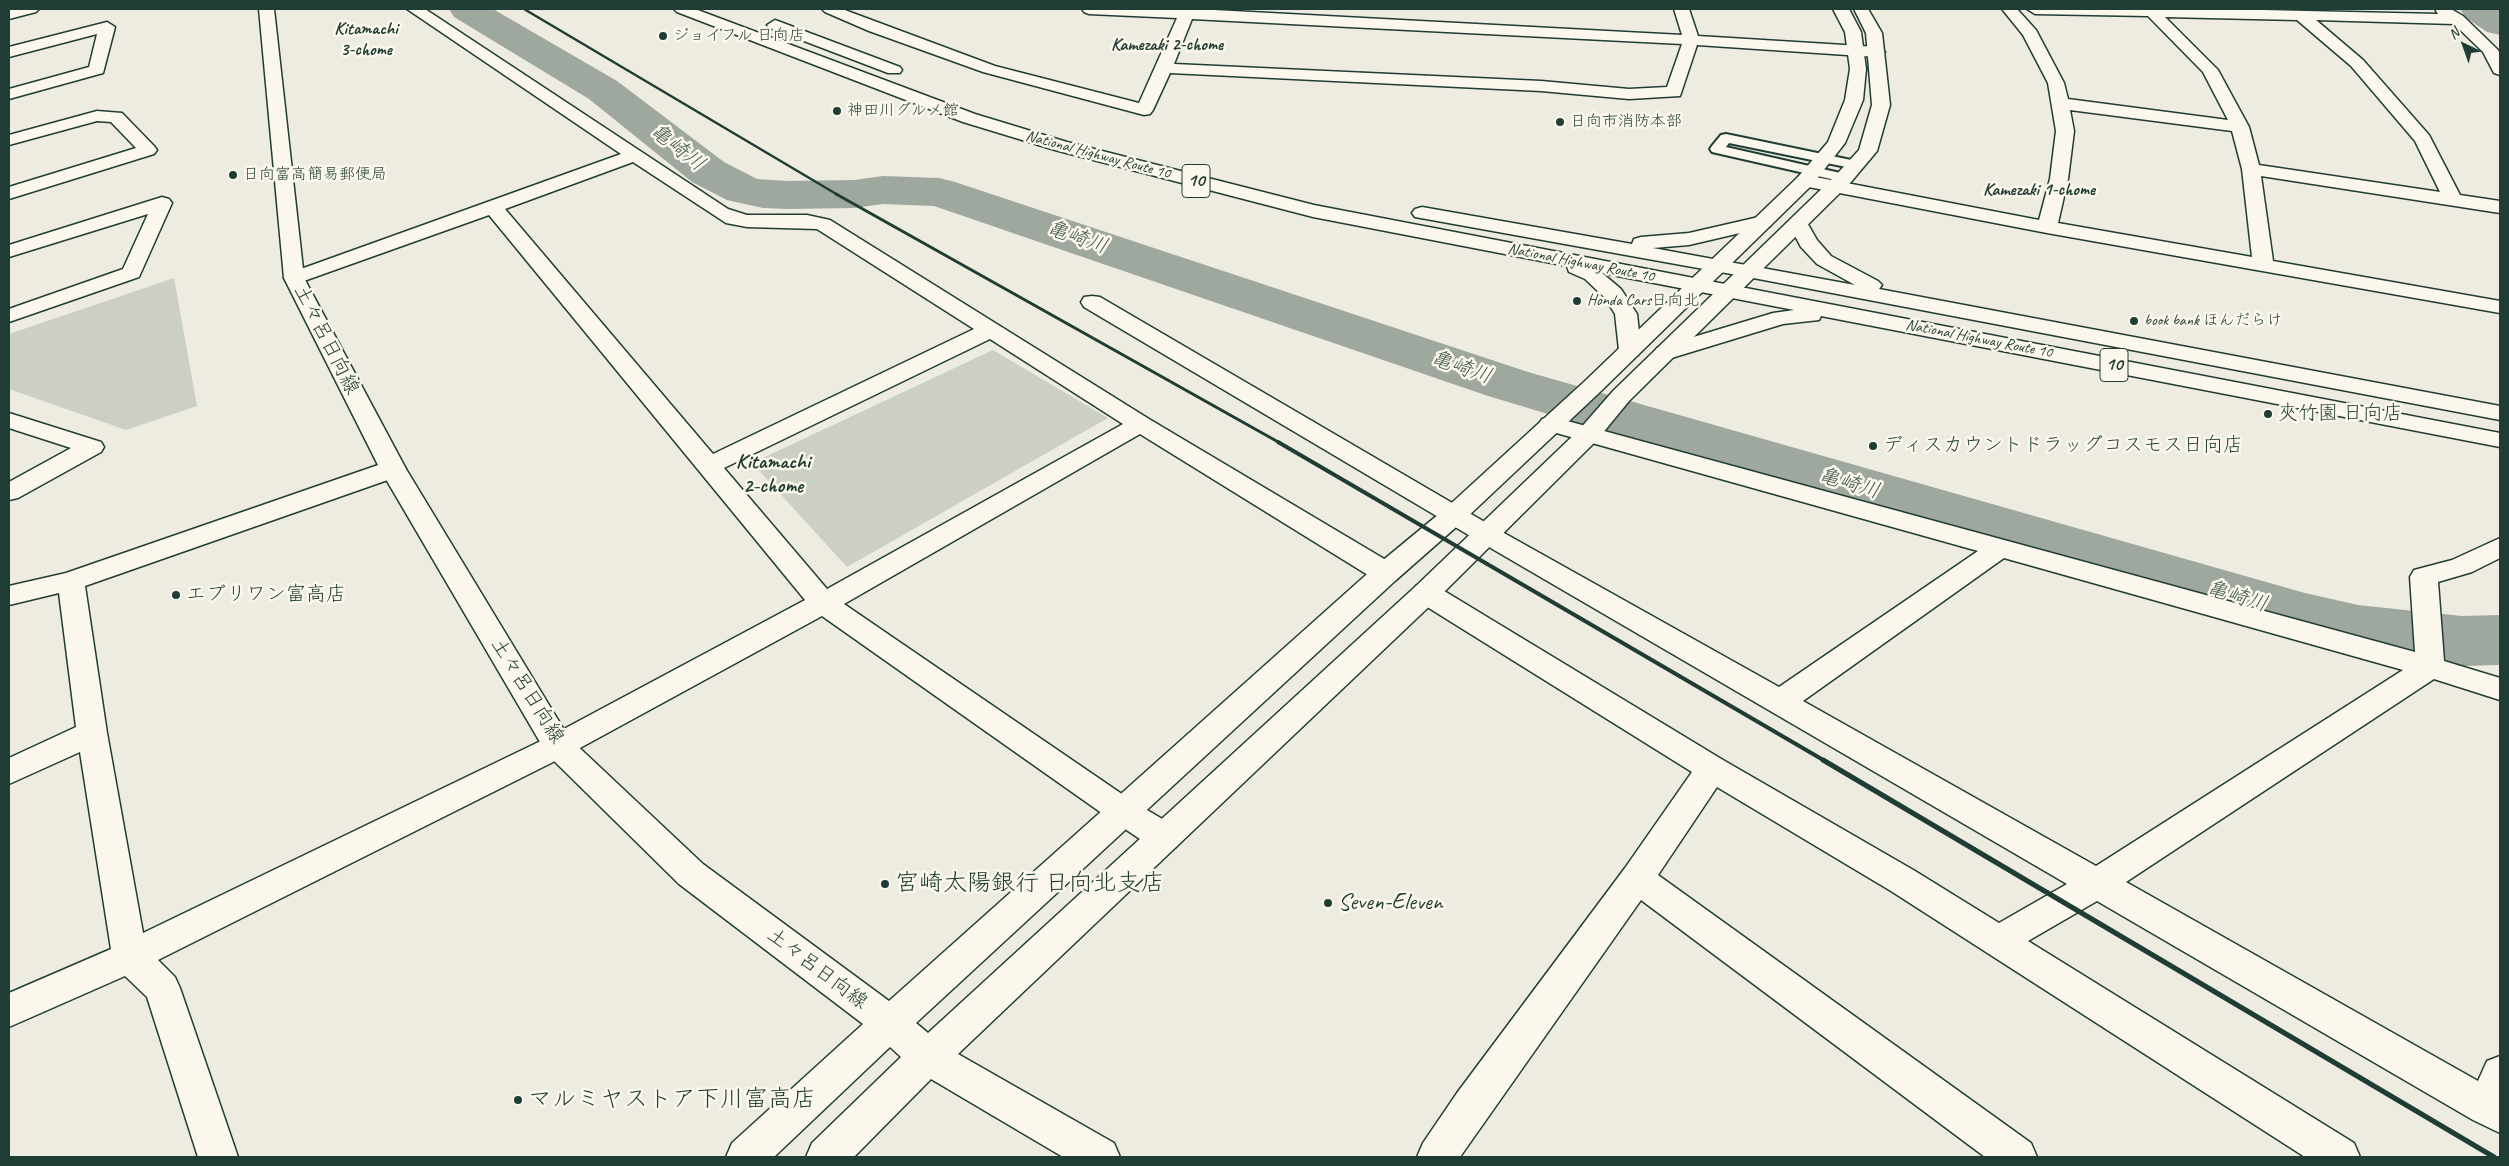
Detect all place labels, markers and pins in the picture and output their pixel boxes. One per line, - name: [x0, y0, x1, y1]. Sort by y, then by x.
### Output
- place label: ジョイフル 日向店: [673, 26, 805, 46]
- marker: ジョイフル 日向店: [657, 30, 669, 42]
- place label: 神田川グルメ館: [847, 101, 959, 121]
- marker: 神田川グルメ館: [831, 105, 843, 117]
- place label: 日向市消防本部: [1570, 112, 1682, 132]
- marker: 日向市消防本部: [1554, 116, 1566, 128]
- place label: 日向富高簡易郵便局: [243, 165, 387, 185]
- marker: 日向富高簡易郵便局: [227, 169, 239, 181]
- place label: Honda Cars日向北: [1587, 291, 1699, 311]
- marker: Honda Cars日向北: [1571, 295, 1583, 307]
- place label: book bank ほんだらけ: [2144, 311, 2283, 331]
- marker: book bank ほんだらけ: [2128, 315, 2140, 327]
- place label: 夾竹園 日向店: [2278, 402, 2403, 426]
- marker: 夾竹園 日向店: [2262, 408, 2274, 420]
- place label: ディスカウントドラッグコスモス日向店: [1883, 434, 2243, 458]
- marker: ディスカウントドラッグコスモス日向店: [1867, 440, 1879, 452]
- place label: エブリワン富高店: [186, 583, 346, 607]
- marker: エブリワン富高店: [170, 589, 182, 601]
- place label: 宮崎太陽銀行 日向北支店: [895, 870, 1165, 898]
- marker: 宮崎太陽銀行 日向北支店: [879, 878, 891, 890]
- place label: Seven-Eleven: [1338, 889, 1442, 917]
- marker: Seven-Eleven: [1322, 897, 1334, 909]
- place label: マルミヤストア下川富高店: [528, 1086, 816, 1114]
- marker: マルミヤストア下川富高店: [512, 1094, 524, 1106]

